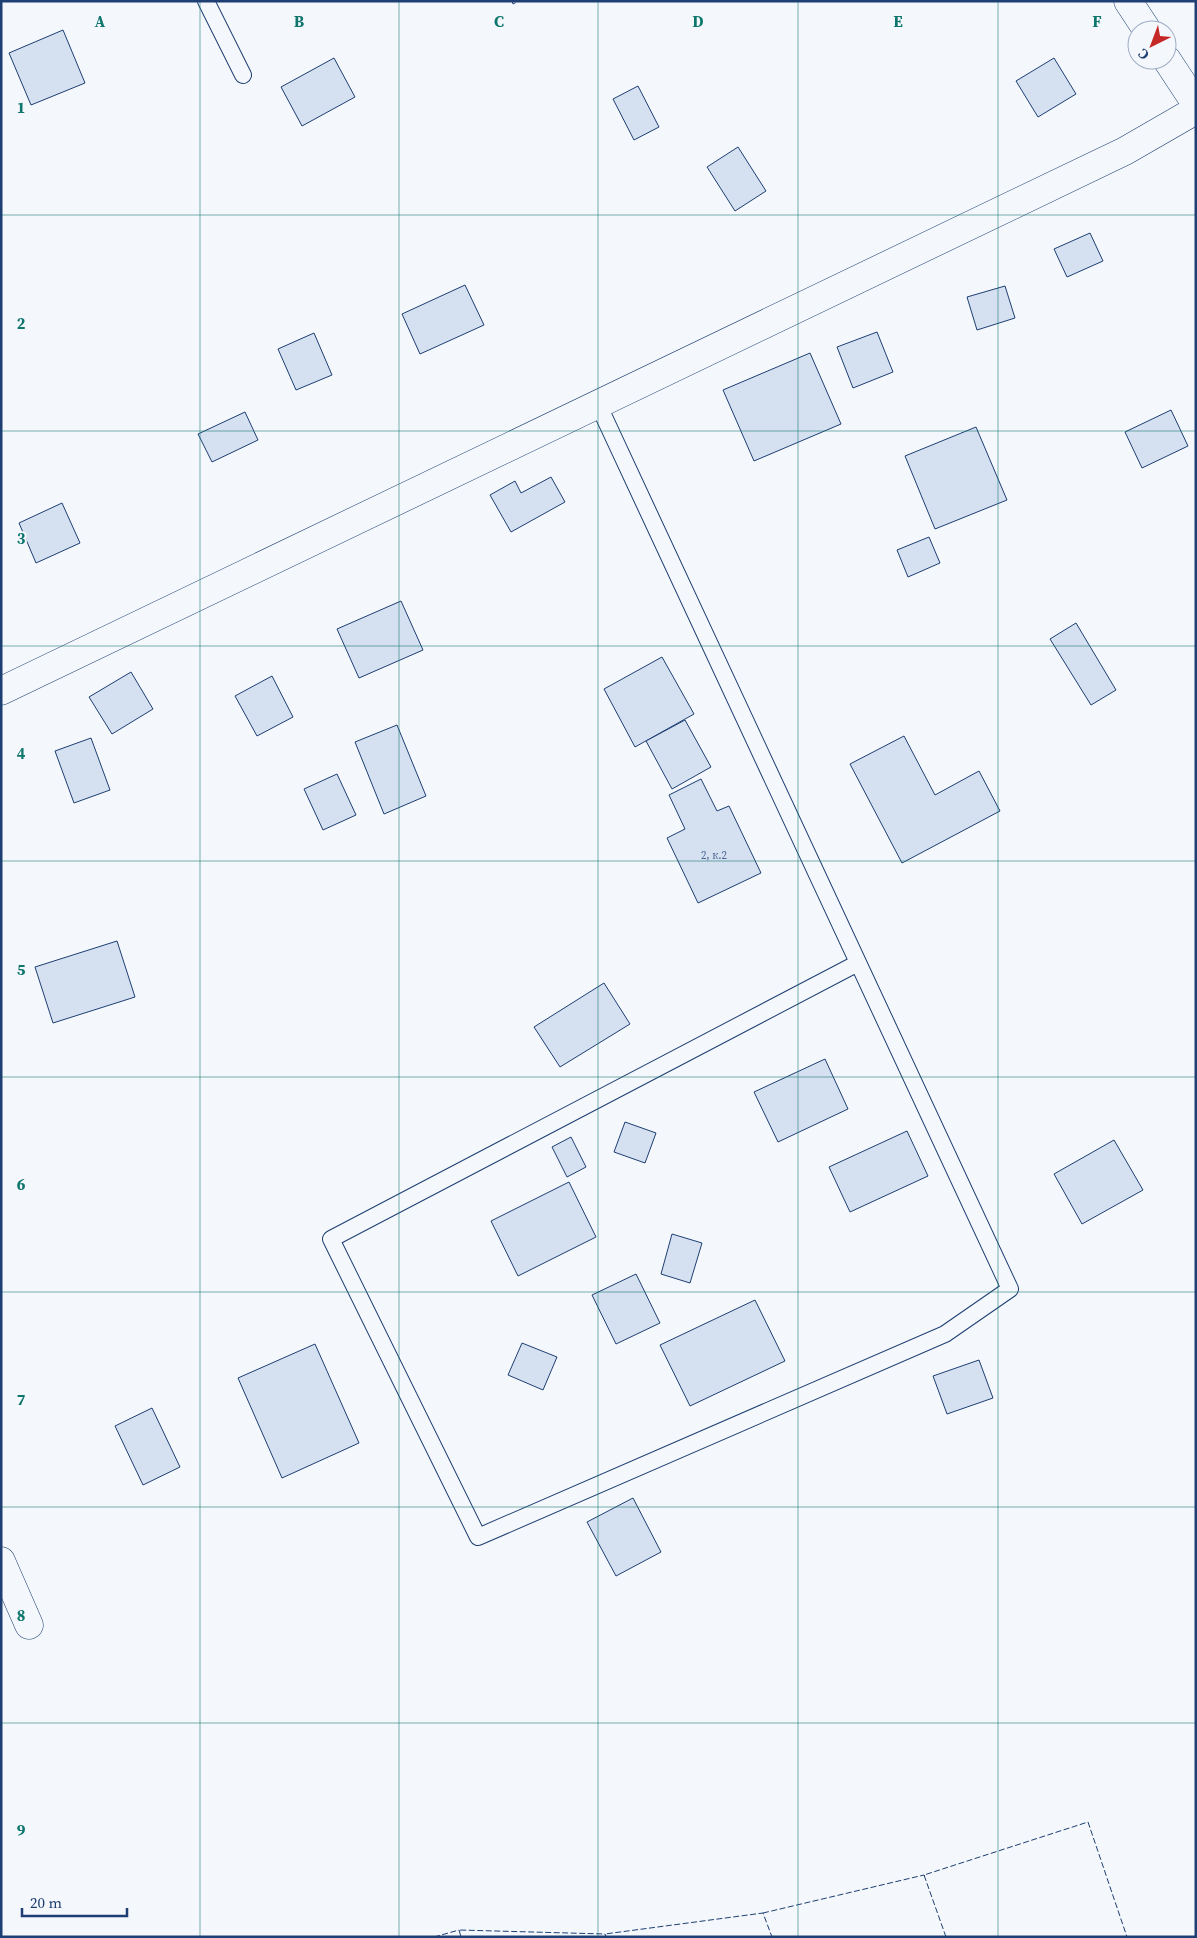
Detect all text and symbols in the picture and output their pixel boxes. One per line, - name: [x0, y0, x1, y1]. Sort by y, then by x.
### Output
- text: A: [95, 10, 106, 32]
- text: B: [294, 10, 305, 32]
- text: C: [494, 10, 504, 32]
- text: D: [692, 10, 704, 32]
- text: E: [893, 10, 903, 32]
- text: F: [1092, 10, 1102, 32]
- north arrow: [1127, 20, 1177, 70]
- text: С: [1133, 44, 1153, 65]
- text: 1: [17, 96, 25, 118]
- text: 2: [17, 312, 26, 334]
- text: 3: [17, 527, 26, 549]
- text: 4: [17, 742, 26, 764]
- house number: 2, к.2: [701, 848, 728, 863]
- text: 5: [17, 958, 26, 980]
- text: 6: [17, 1173, 26, 1195]
- text: 7: [17, 1388, 26, 1410]
- text: 8: [17, 1604, 25, 1626]
- text: 9: [17, 1819, 26, 1841]
- scale bar: [22, 1886, 128, 1918]
- text: 20 m: [30, 1892, 62, 1913]

